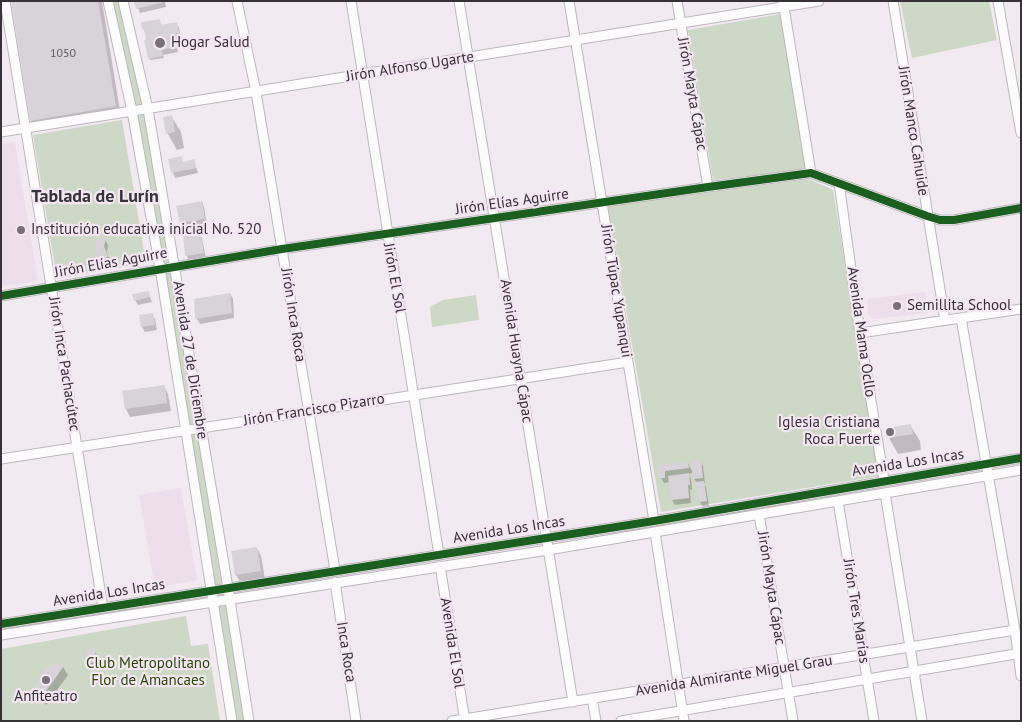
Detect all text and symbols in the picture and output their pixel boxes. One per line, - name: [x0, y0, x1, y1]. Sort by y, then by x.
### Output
- place label: Hogar Salud: [171, 34, 250, 52]
- marker: Hogar Salud: [153, 36, 167, 50]
- street label: Jirón Mayta Cápac: [673, 36, 711, 152]
- house number: 1050: [50, 47, 76, 61]
- street label: Jirón Alfonso Ugarte: [345, 48, 475, 86]
- street label: Jirón Manco Cahuide: [894, 65, 932, 197]
- street label: Jirón Elías Aguirre: [454, 185, 570, 219]
- district label: Tablada de Lurín: [31, 186, 159, 208]
- place label: Institución educativa inicial No. 520: [31, 221, 262, 239]
- street label: Jirón Túpac Yupanqui: [597, 223, 635, 359]
- marker: Institución educativa inicial No. 520: [15, 224, 27, 236]
- street label: Jirón El Sol: [379, 242, 409, 314]
- street label: Jirón Elías Aguirre: [53, 244, 169, 282]
- street label: Avenida Mama Ocllo: [843, 266, 879, 398]
- street label: Jirón Inca Roca: [277, 267, 309, 363]
- street label: Avenida Huayna Cápac: [496, 278, 536, 424]
- street label: Avenida 27 de Diciembre: [169, 280, 211, 440]
- street label: Jirón Inca Pachacútec: [44, 295, 84, 433]
- place label: Semillita School: [907, 297, 1011, 315]
- marker: Semillita School: [891, 300, 903, 312]
- street label: Jirón Francisco Pizarro: [242, 390, 386, 430]
- place label: Iglesia Cristiana Roca Fuerte: [778, 414, 880, 449]
- marker: Iglesia Cristiana Roca Fuerte: [884, 426, 896, 438]
- street label: Avenida Los Incas: [851, 445, 965, 481]
- street label: Avenida Los Incas: [452, 512, 566, 548]
- street label: Jirón Mayta Cápac: [753, 530, 789, 646]
- street label: Jirón Tres Marías: [839, 557, 873, 665]
- street label: Avenida Los Incas: [52, 575, 166, 611]
- street label: Avenida El Sol: [436, 596, 468, 690]
- street label: Inca Roca: [332, 620, 360, 684]
- street label: Avenida Almirante Miguel Grau: [634, 652, 834, 700]
- park label: Club Metropolitano Flor de Amancaes: [86, 655, 210, 690]
- marker: Anfiteatro: [40, 674, 52, 686]
- place label: Anfiteatro: [14, 688, 78, 706]

